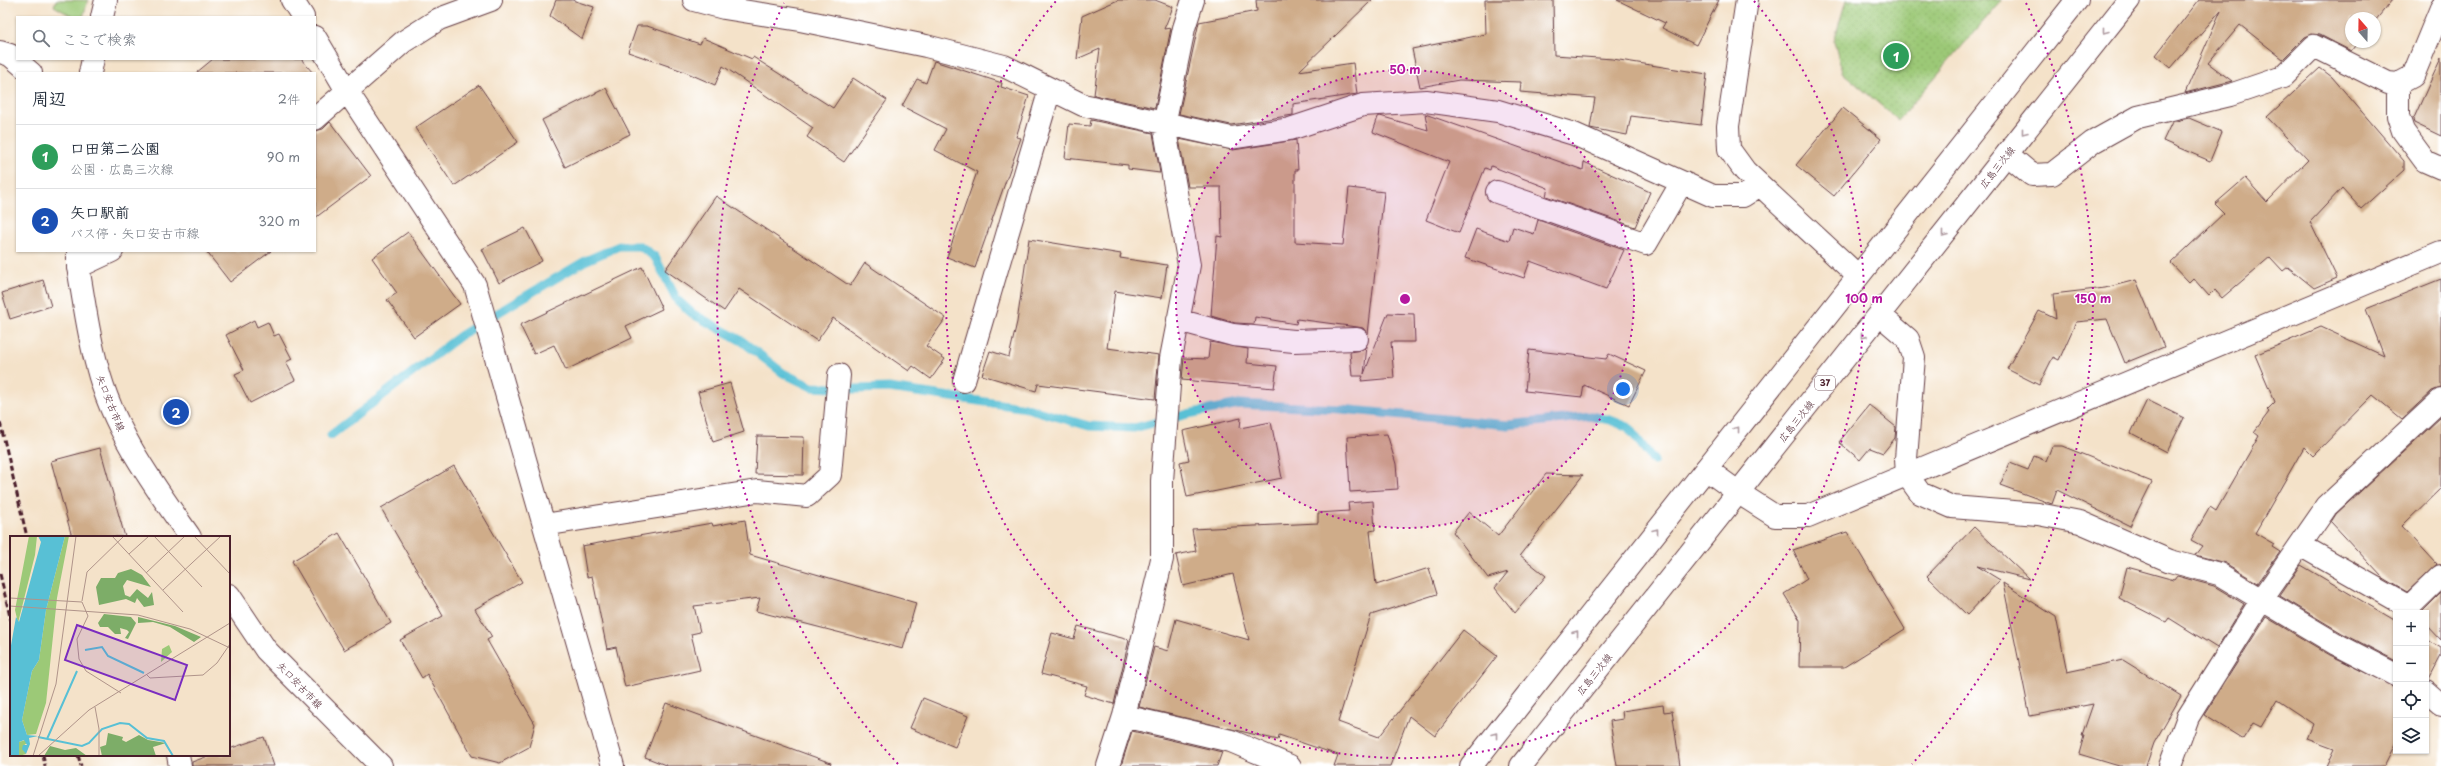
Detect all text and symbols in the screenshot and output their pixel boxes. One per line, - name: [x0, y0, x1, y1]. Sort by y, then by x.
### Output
- north arrow: [2345, 12, 2381, 48]
- search box: [16, 16, 316, 60]
- one-way arrow: [2103, 26, 2110, 33]
- icon: search: [30, 27, 52, 49]
- text: ここで検索: [62, 27, 137, 50]
- pin: 1: [1883, 41, 1909, 71]
- text: 50 m: [1389, 60, 1421, 78]
- text: 周辺: [32, 85, 66, 111]
- text: 2件: [278, 89, 300, 108]
- one-way arrow: [2022, 128, 2029, 135]
- text: 口田第二公園: [70, 136, 160, 159]
- street label: 広島三次線: [1975, 142, 2018, 191]
- text: 1: [42, 147, 48, 166]
- text: 90 m: [267, 147, 300, 166]
- text: 公園 · 広島三次線: [70, 159, 173, 178]
- text: 矢口駅前: [70, 200, 130, 223]
- text: 2: [40, 211, 50, 230]
- text: 320 m: [258, 211, 300, 230]
- text: バス停 · 矢口安古市線: [70, 223, 199, 242]
- one-way arrow: [1941, 230, 1948, 237]
- text: 100 m: [1845, 289, 1883, 307]
- text: 150 m: [2075, 289, 2111, 307]
- centre of rings: [1398, 292, 1412, 306]
- one-way arrow: [1861, 332, 1868, 339]
- street label: 矢口安古市線: [93, 372, 130, 433]
- road number: 37: [1815, 376, 1835, 390]
- your location: [1613, 379, 1633, 399]
- pin: 2: [163, 397, 189, 427]
- street label: 広島三次線: [1774, 397, 1817, 445]
- one-way arrow: [1732, 427, 1739, 434]
- one-way arrow: [1652, 529, 1659, 536]
- inset map: [10, 536, 230, 756]
- map controls: [2393, 610, 2429, 754]
- button: +: [2393, 610, 2429, 646]
- one-way arrow: [1571, 631, 1578, 638]
- button: −: [2393, 646, 2429, 682]
- street label: 広島三次線: [1572, 650, 1615, 698]
- street label: 矢口安古市線: [274, 658, 327, 711]
- button: locate: [2393, 682, 2429, 718]
- button: layers: [2393, 718, 2429, 754]
- one-way arrow: [1491, 733, 1498, 740]

